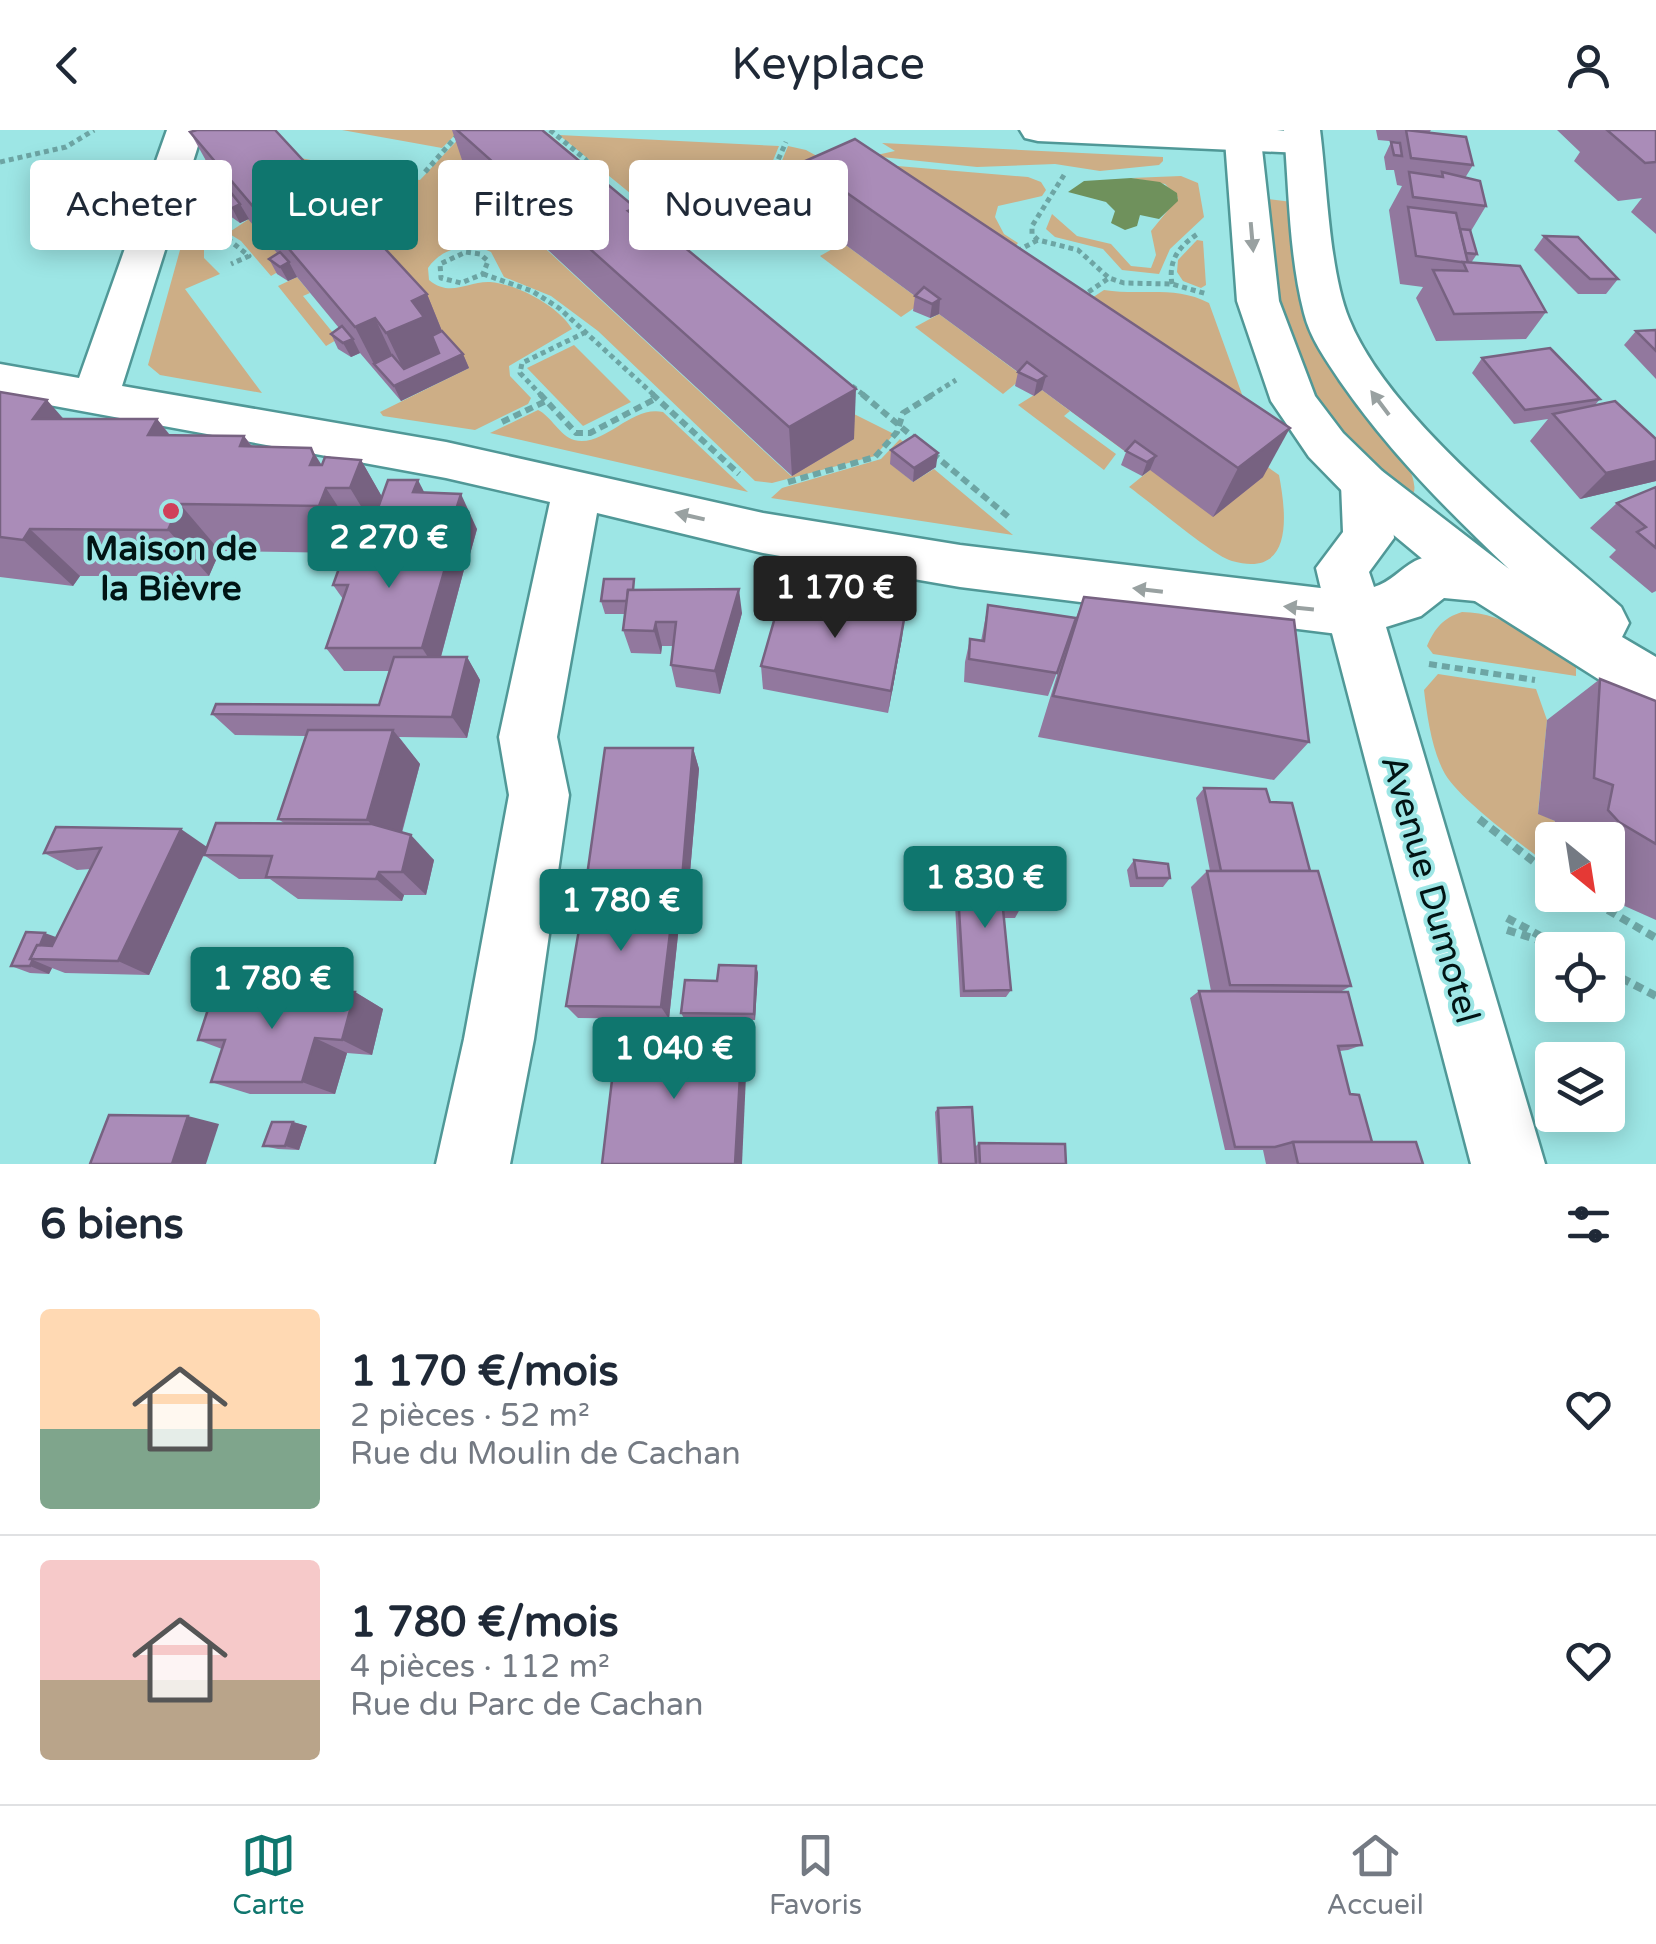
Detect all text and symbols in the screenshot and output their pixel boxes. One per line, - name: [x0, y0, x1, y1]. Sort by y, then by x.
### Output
- icon: back: [40, 38, 95, 93]
- text: Keyplace: [731, 38, 925, 92]
- icon: person: [1561, 38, 1616, 93]
- chip: Acheter: [30, 160, 232, 250]
- chip: Louer: [252, 160, 418, 250]
- chip: Filtres: [438, 160, 609, 250]
- chip: Nouveau: [629, 160, 848, 250]
- one-way arrow: [1244, 221, 1260, 253]
- one-way arrow: [1370, 390, 1391, 416]
- marker: Maison de la Bièvre: [160, 500, 182, 522]
- pin: 2 270 €: [297, 506, 481, 591]
- one-way arrow: [674, 508, 705, 523]
- text: 2 270 €: [330, 519, 448, 557]
- place label: Maison de la Bièvre: [85, 528, 257, 610]
- pin: 1 170 €: [743, 556, 927, 641]
- text: 1 170 €: [776, 569, 894, 607]
- one-way arrow: [1132, 582, 1164, 598]
- one-way arrow: [1283, 600, 1315, 616]
- street label: Avenue Dumotel: [1372, 751, 1488, 1028]
- north arrow: [1535, 822, 1625, 912]
- map controls: [1535, 822, 1625, 1132]
- pin: 1 830 €: [893, 846, 1077, 931]
- text: 1 830 €: [926, 859, 1044, 897]
- pin: 1 780 €: [529, 869, 713, 954]
- text: 1 780 €: [562, 882, 680, 920]
- button: locate: [1535, 932, 1625, 1022]
- pin: 1 780 €: [180, 947, 364, 1032]
- text: 1 780 €: [213, 960, 331, 998]
- pin: 1 040 €: [582, 1017, 766, 1102]
- text: 1 040 €: [615, 1030, 733, 1068]
- button: layers: [1535, 1042, 1625, 1132]
- icon: filters: [1561, 1197, 1616, 1252]
- text: 6 biens: [40, 1199, 184, 1250]
- text: 1 170 €/mois: [350, 1346, 619, 1397]
- icon: home: [120, 1349, 240, 1469]
- icon: heart: [1561, 1382, 1616, 1437]
- text: 2 pièces · 52 m²: [350, 1397, 590, 1435]
- text: Rue du Moulin de Cachan: [350, 1435, 741, 1473]
- text: 1 780 €/mois: [350, 1597, 619, 1648]
- icon: home: [120, 1600, 240, 1720]
- icon: heart: [1561, 1633, 1616, 1688]
- text: 4 pièces · 112 m²: [350, 1648, 610, 1686]
- text: Rue du Parc de Cachan: [350, 1686, 703, 1724]
- tab: Carte: [232, 1828, 305, 1922]
- tab: Favoris: [769, 1828, 862, 1922]
- tab: Accueil: [1327, 1828, 1424, 1922]

